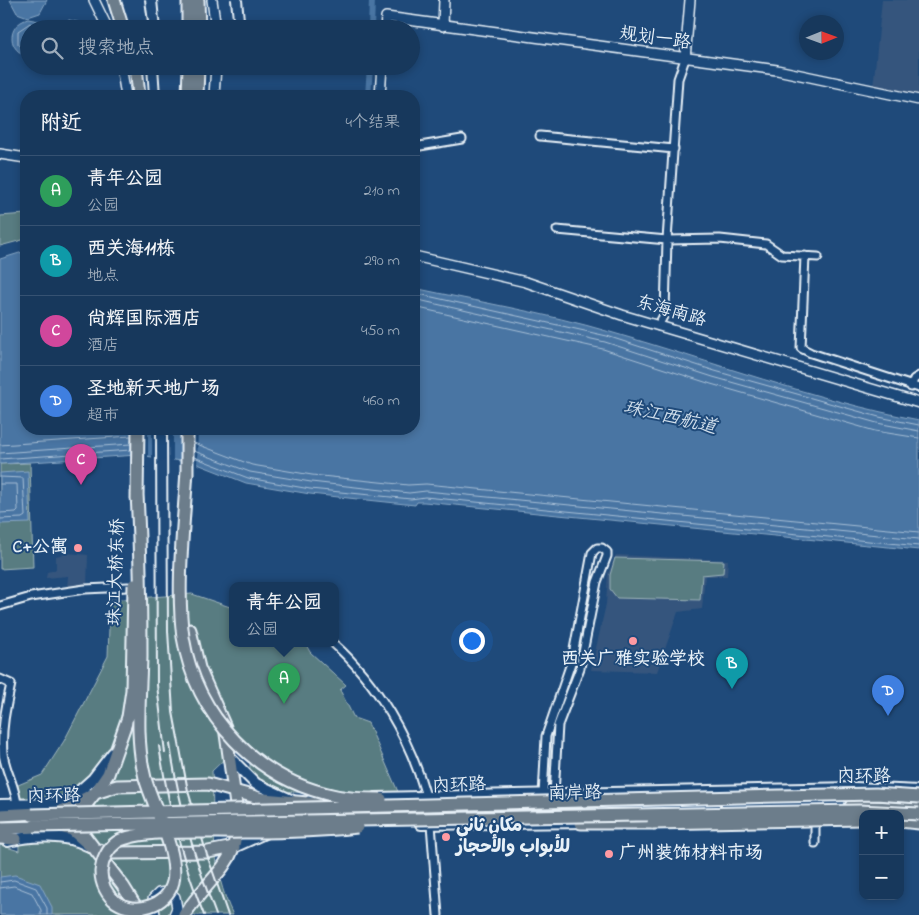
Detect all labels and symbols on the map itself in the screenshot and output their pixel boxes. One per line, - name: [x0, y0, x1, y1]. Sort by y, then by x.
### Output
- north arrow: [799, 15, 844, 60]
- street label: 规划一路: [618, 21, 692, 57]
- street label: 东海南路: [633, 290, 709, 334]
- water label: 珠江西航道: [621, 394, 721, 442]
- pin: C: [65, 444, 97, 485]
- street label: 珠江大桥东桥: [102, 518, 132, 626]
- place label: C+公寓: [13, 535, 68, 561]
- marker: C+公寓: [72, 542, 84, 554]
- your location: [459, 628, 485, 654]
- marker: 西关广雅实验学校: [627, 635, 639, 647]
- place label: 西关广雅实验学校: [561, 647, 705, 673]
- pin: B: [716, 648, 748, 689]
- pin: A: [268, 663, 300, 704]
- pin: D: [872, 675, 904, 716]
- street label: 内环路: [837, 764, 891, 790]
- street label: 内环路: [432, 772, 486, 800]
- street label: 南岸路: [548, 781, 602, 807]
- street label: 内环路: [27, 784, 81, 810]
- place label: مكان ثاني للأبواب والأحجار: [454, 814, 570, 861]
- marker: مكان ثاني للأبواب والأحجار: [440, 831, 452, 843]
- place label: 广州装饰材料市场: [619, 841, 763, 867]
- marker: 广州装饰材料市场: [603, 848, 615, 860]

